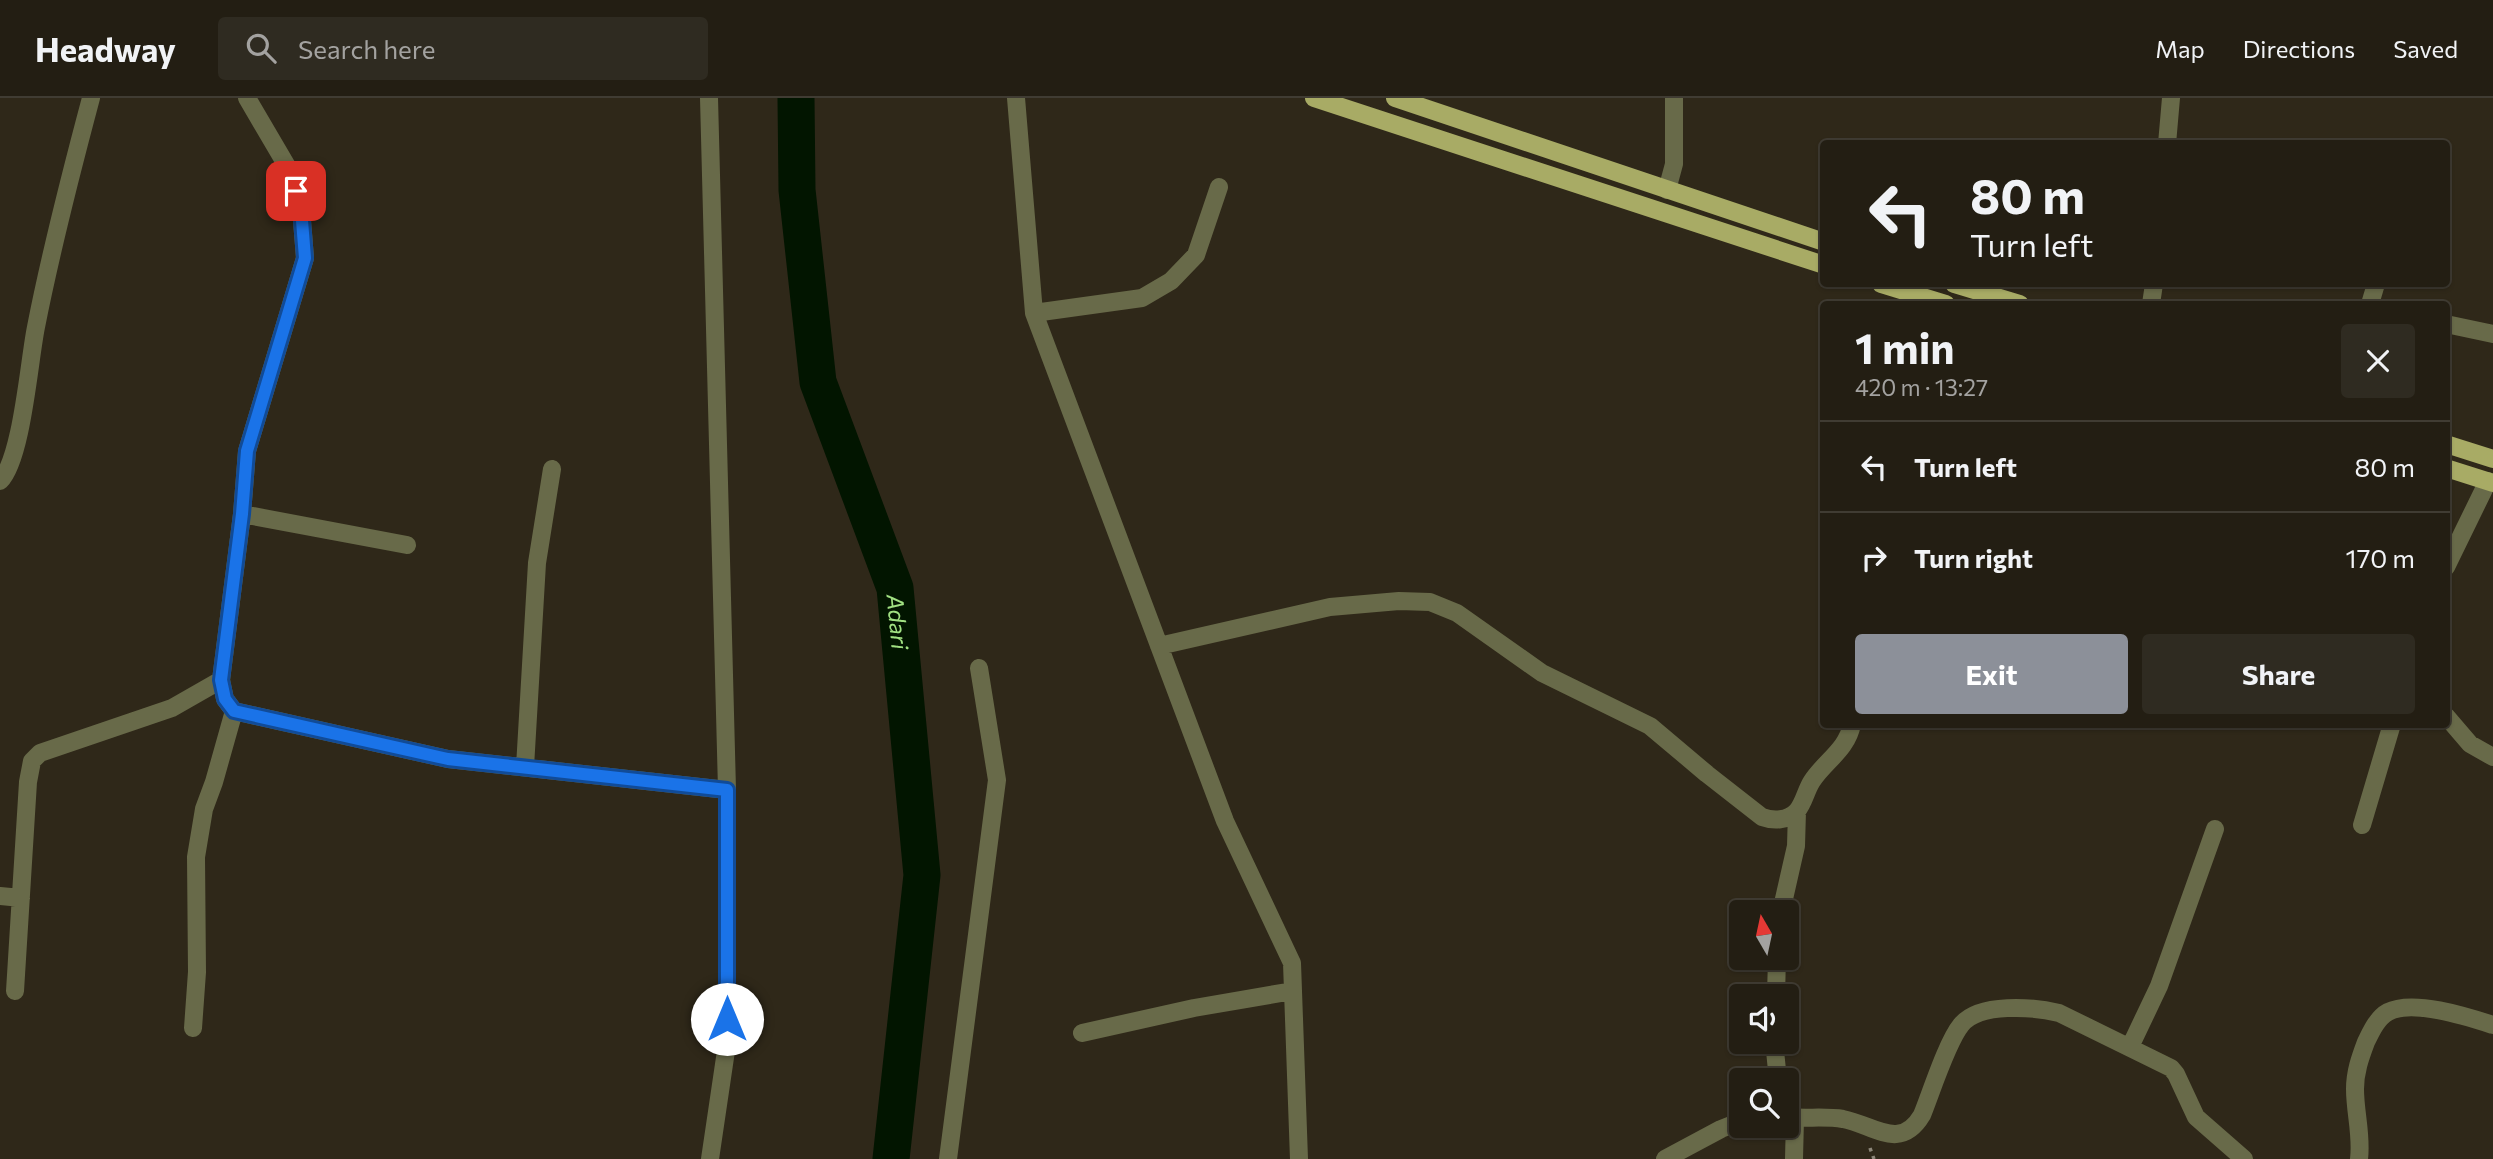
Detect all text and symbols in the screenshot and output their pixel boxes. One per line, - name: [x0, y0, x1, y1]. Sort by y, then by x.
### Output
- search box: [218, 17, 708, 80]
- text: Headway: [35, 28, 176, 69]
- icon: search: [242, 29, 280, 67]
- text: Search here: [298, 33, 436, 64]
- text: Map: [2155, 34, 2205, 63]
- text: Directions: [2243, 34, 2355, 63]
- text: Saved: [2393, 34, 2458, 63]
- pin: [266, 161, 326, 221]
- text: 80 m: [1970, 164, 2085, 224]
- icon: left: [1855, 168, 1946, 259]
- icon: arrive: [277, 172, 315, 210]
- text: Turn left: [1970, 224, 2094, 264]
- text: 1 min: [1855, 321, 1955, 373]
- button: close: [2341, 324, 2415, 398]
- text: 420 m · 13:27: [1855, 373, 1988, 401]
- icon: left: [1855, 448, 1893, 486]
- text: Turn left: [1914, 451, 2017, 482]
- text: 80 m: [2355, 451, 2415, 482]
- icon: right: [1855, 539, 1893, 577]
- text: Turn right: [1914, 542, 2033, 573]
- text: 170 m: [2346, 542, 2415, 573]
- water label: Adari: [882, 592, 915, 652]
- button: Exit: [1855, 634, 2128, 714]
- button: Share: [2142, 634, 2415, 714]
- north arrow: [1729, 900, 1799, 970]
- map controls: [1729, 900, 1799, 1138]
- position arrow: [690, 982, 764, 1056]
- button: sound: [1729, 984, 1799, 1054]
- button: search: [1729, 1068, 1799, 1138]

